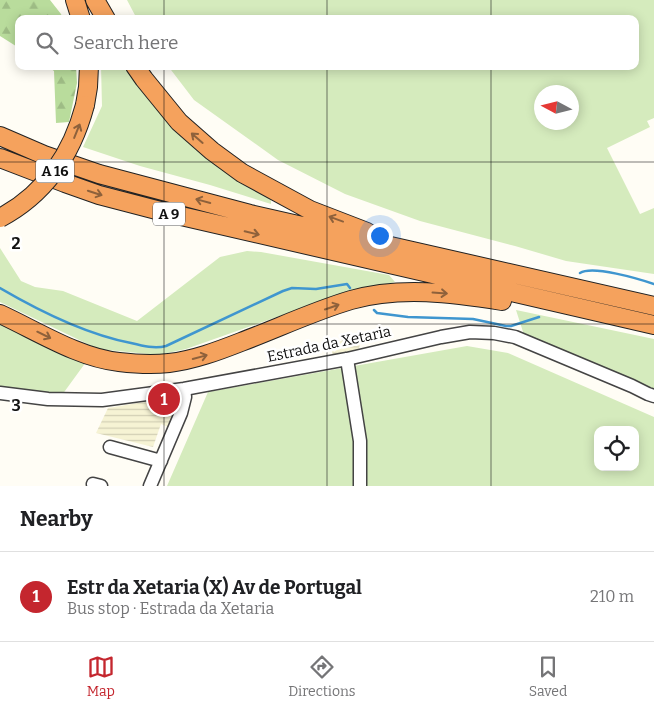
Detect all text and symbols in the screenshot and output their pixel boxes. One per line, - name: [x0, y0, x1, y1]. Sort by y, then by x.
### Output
- search box: [15, 15, 639, 70]
- icon: search: [33, 29, 61, 57]
- text: Search here: [73, 31, 178, 54]
- north arrow: [534, 85, 579, 130]
- one-way arrow: [73, 124, 82, 139]
- one-way arrow: [191, 133, 204, 144]
- road number: A 16: [36, 160, 74, 182]
- one-way arrow: [86, 189, 102, 199]
- one-way arrow: [195, 196, 211, 206]
- road number: A 9: [153, 202, 185, 225]
- one-way arrow: [329, 214, 344, 223]
- your location: [367, 223, 393, 249]
- one-way arrow: [244, 229, 260, 238]
- text: 2: [11, 234, 21, 253]
- one-way arrow: [432, 289, 448, 298]
- one-way arrow: [324, 301, 340, 311]
- street label: Estrada da Xetaria: [265, 322, 393, 366]
- one-way arrow: [36, 331, 51, 340]
- one-way arrow: [192, 351, 208, 361]
- pin: 1: [148, 380, 180, 418]
- text: 3: [11, 396, 21, 415]
- map controls: [594, 426, 639, 471]
- button: locate: [594, 426, 639, 471]
- text: Nearby: [20, 506, 93, 532]
- text: Estr da Xetaria (X) Av de Portugal: [67, 576, 362, 599]
- text: 1: [33, 587, 39, 606]
- text: 210 m: [590, 587, 634, 606]
- text: Bus stop · Estrada da Xetaria: [67, 599, 274, 618]
- tab: Map: [87, 653, 115, 700]
- tab: Directions: [288, 653, 356, 700]
- tab: Saved: [529, 653, 567, 700]

